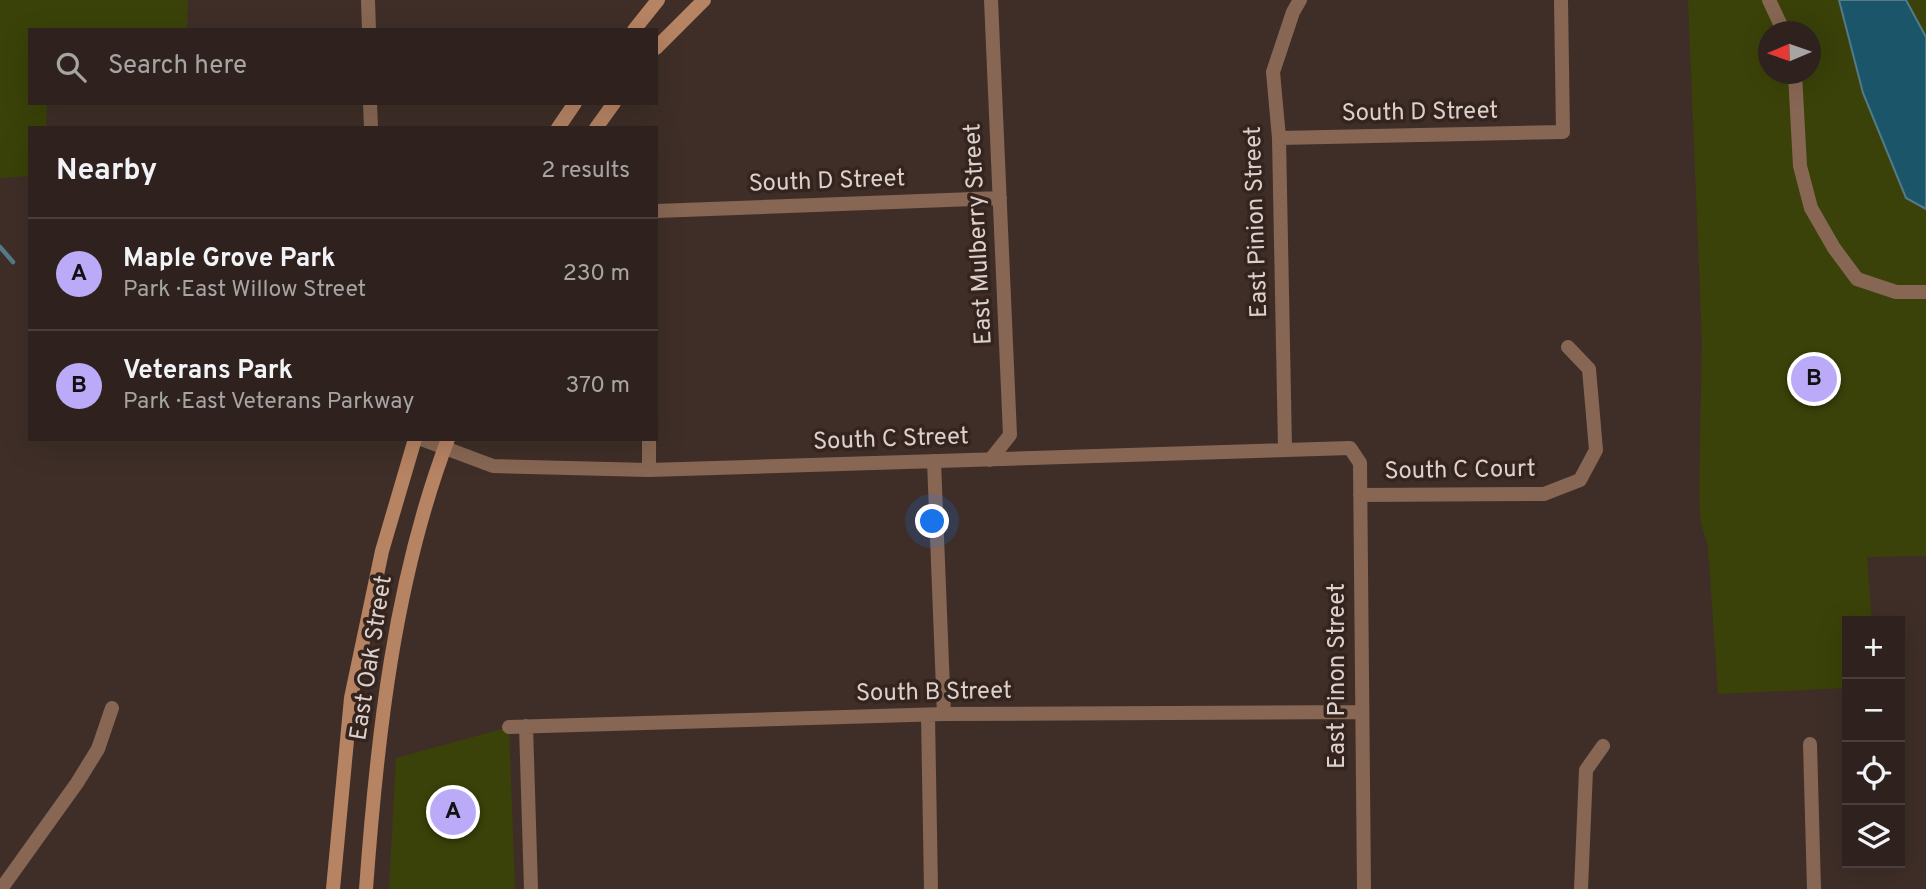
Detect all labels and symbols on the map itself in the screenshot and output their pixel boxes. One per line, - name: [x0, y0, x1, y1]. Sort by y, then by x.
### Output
- north arrow: [1758, 21, 1821, 84]
- street label: South D Street: [1341, 97, 1499, 129]
- street label: East Mulberry Street: [958, 122, 1000, 346]
- street label: East Pinion Street: [1239, 126, 1275, 318]
- street label: South D Street: [748, 164, 906, 200]
- pin: B: [1791, 353, 1837, 405]
- street label: South C Street: [813, 422, 969, 458]
- street label: South C Court: [1384, 455, 1536, 487]
- your location: [915, 504, 949, 538]
- street label: East Oak Street: [344, 573, 400, 743]
- street label: East Pinon Street: [1323, 583, 1353, 769]
- street label: South B Street: [856, 677, 1012, 709]
- pin: A: [430, 786, 476, 838]

